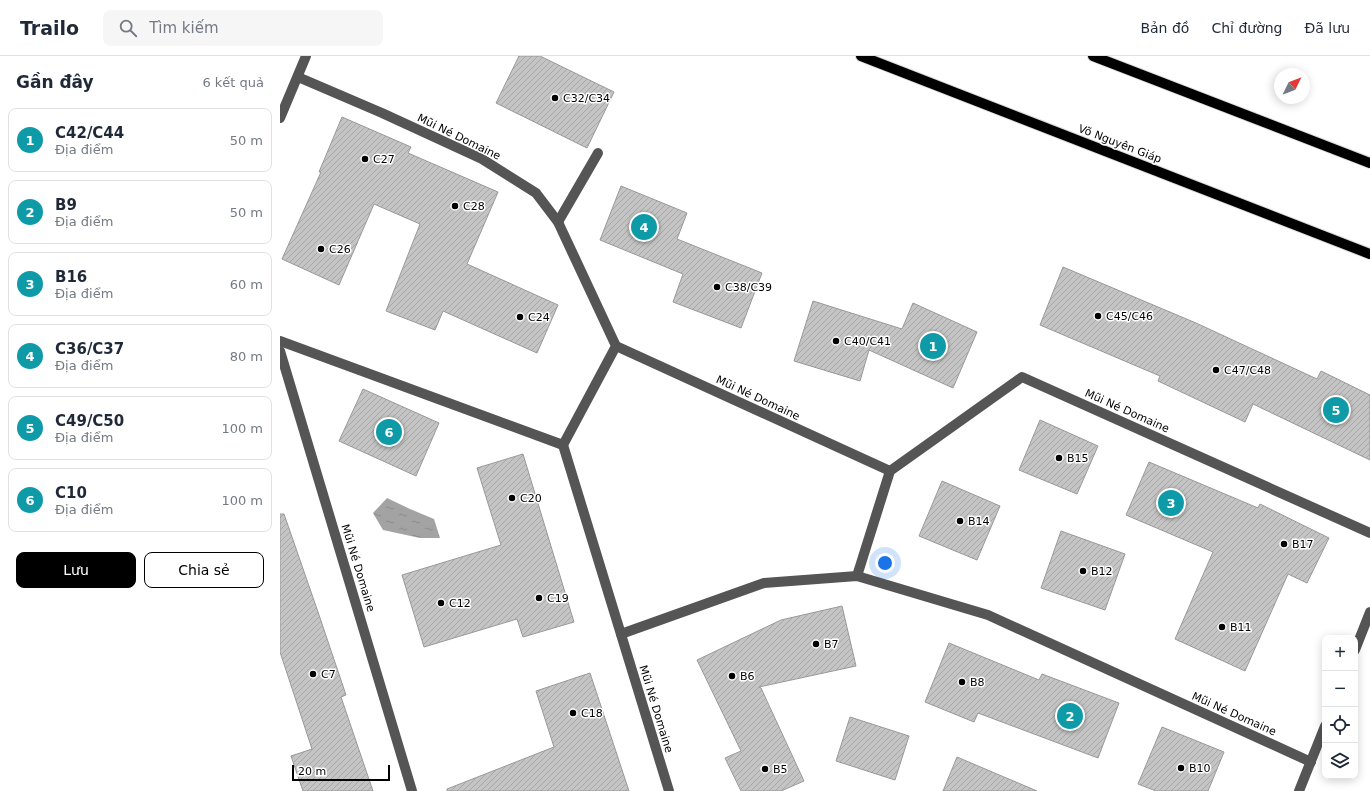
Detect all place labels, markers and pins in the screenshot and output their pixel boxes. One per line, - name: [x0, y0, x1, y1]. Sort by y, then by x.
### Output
- place label: C32/C34: [563, 92, 610, 105]
- marker: C32/C34: [550, 93, 560, 103]
- place label: C27: [373, 153, 395, 166]
- marker: C27: [360, 154, 370, 164]
- place label: C28: [463, 200, 485, 213]
- marker: C28: [450, 201, 460, 211]
- pin: 4: [631, 212, 657, 242]
- place label: C26: [329, 243, 351, 256]
- marker: C26: [316, 244, 326, 254]
- place label: C38/C39: [725, 281, 772, 294]
- marker: C38/C39: [712, 282, 722, 292]
- place label: C45/C46: [1106, 310, 1153, 323]
- place label: C24: [528, 311, 550, 324]
- marker: C45/C46: [1093, 311, 1103, 321]
- marker: C24: [515, 312, 525, 322]
- pin: 1: [920, 331, 946, 361]
- place label: C40/C41: [844, 335, 891, 348]
- marker: C40/C41: [831, 336, 841, 346]
- place label: C47/C48: [1224, 364, 1271, 377]
- marker: C47/C48: [1211, 365, 1221, 375]
- pin: 5: [1323, 395, 1349, 425]
- pin: 6: [376, 417, 402, 447]
- place label: B15: [1067, 452, 1089, 465]
- marker: B15: [1054, 453, 1064, 463]
- pin: 3: [1158, 488, 1184, 518]
- place label: C20: [520, 492, 542, 505]
- marker: C20: [507, 493, 517, 503]
- place label: B14: [968, 515, 990, 528]
- marker: B14: [955, 516, 965, 526]
- place label: B17: [1292, 538, 1314, 551]
- marker: B17: [1279, 539, 1289, 549]
- place label: B12: [1091, 565, 1113, 578]
- marker: B12: [1078, 566, 1088, 576]
- place label: C19: [547, 592, 569, 605]
- marker: C19: [534, 593, 544, 603]
- place label: C12: [449, 597, 471, 610]
- marker: C12: [436, 598, 446, 608]
- place label: B11: [1230, 621, 1252, 634]
- marker: B11: [1217, 622, 1227, 632]
- place label: B7: [824, 638, 839, 651]
- marker: B7: [811, 639, 821, 649]
- place label: C7: [321, 668, 336, 681]
- marker: C7: [308, 669, 318, 679]
- place label: B6: [740, 670, 755, 683]
- marker: B6: [727, 671, 737, 681]
- place label: B8: [970, 676, 985, 689]
- marker: B8: [957, 677, 967, 687]
- pin: 2: [1057, 701, 1083, 731]
- place label: C18: [581, 707, 603, 720]
- marker: C18: [568, 708, 578, 718]
- place label: B10: [1189, 762, 1211, 775]
- place label: B5: [773, 763, 788, 776]
- marker: B10: [1176, 763, 1186, 773]
- marker: B5: [760, 764, 770, 774]

